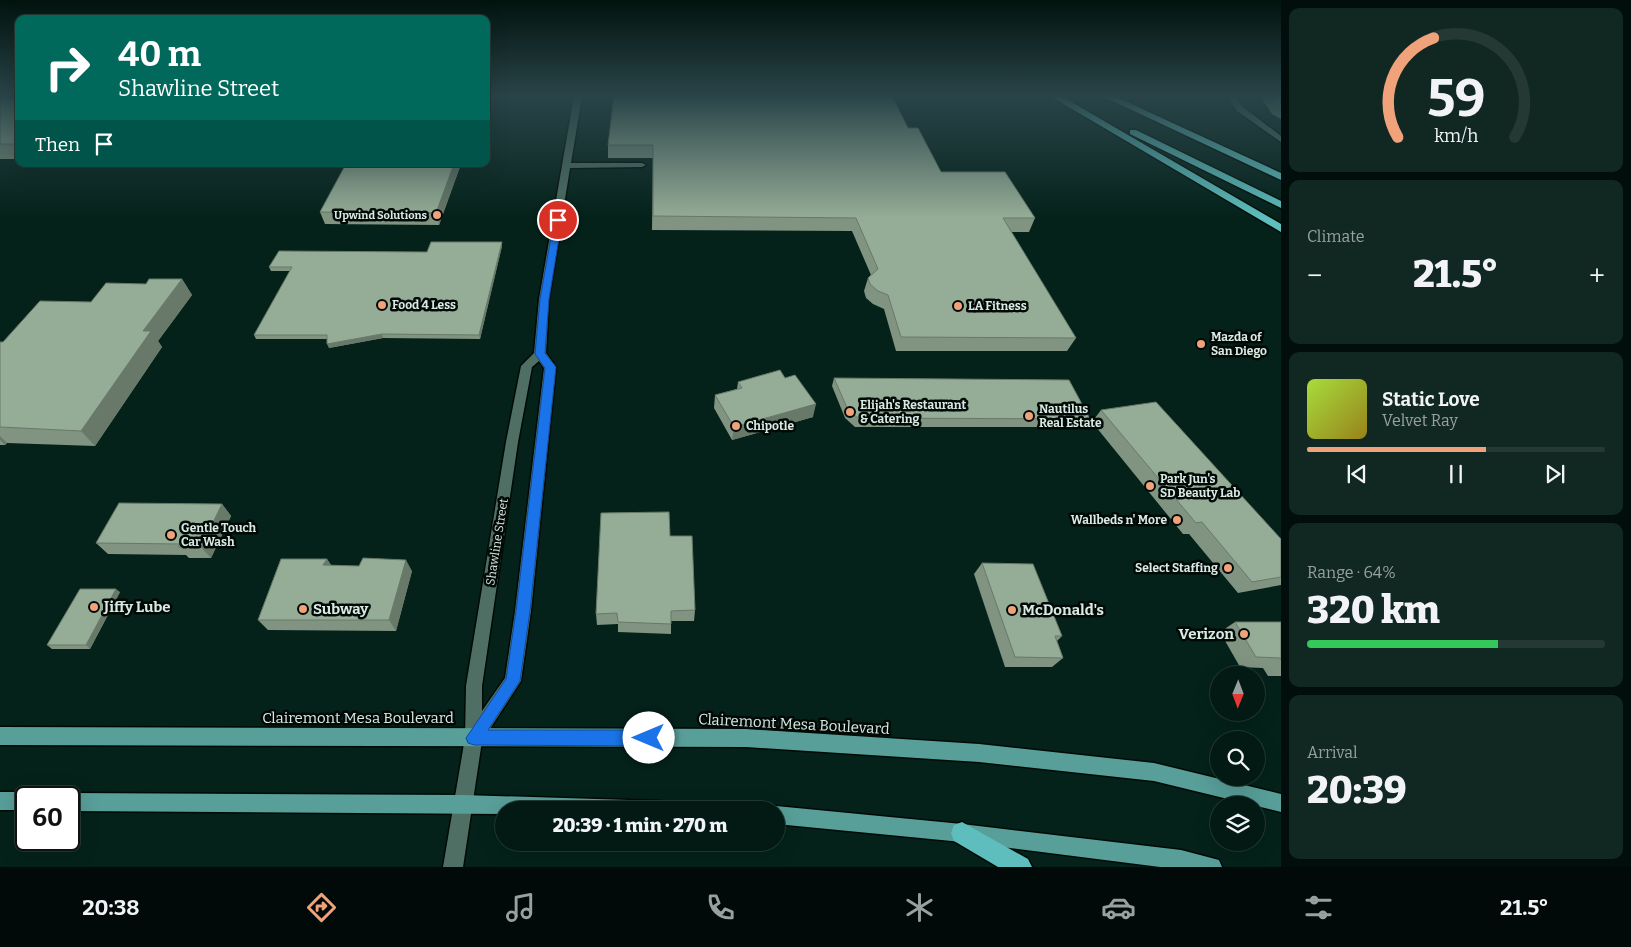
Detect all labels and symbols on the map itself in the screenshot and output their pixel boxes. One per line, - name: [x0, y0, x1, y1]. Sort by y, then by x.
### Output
- pin: [537, 199, 579, 241]
- place label: Upwind Solutions: [334, 209, 428, 222]
- marker: Upwind Solutions: [431, 209, 443, 221]
- place label: Food 4 Less: [392, 298, 456, 312]
- marker: Food 4 Less: [376, 299, 388, 311]
- place label: LA Fitness: [968, 299, 1027, 313]
- marker: LA Fitness: [952, 300, 964, 312]
- place label: Mazda of San Diego: [1211, 330, 1267, 358]
- marker: Mazda of San Diego: [1195, 338, 1207, 350]
- place label: Elijah's Restaurant & Catering: [860, 398, 967, 426]
- place label: Nautilus Real Estate: [1039, 402, 1102, 430]
- marker: Elijah's Restaurant & Catering: [844, 406, 856, 418]
- marker: Nautilus Real Estate: [1023, 410, 1035, 422]
- place label: Chipotle: [746, 419, 794, 433]
- marker: Chipotle: [730, 420, 742, 432]
- place label: Park Jun's SD Beauty Lab: [1160, 472, 1240, 500]
- marker: Park Jun's SD Beauty Lab: [1144, 480, 1156, 492]
- street label: Shawline Street: [483, 497, 511, 586]
- place label: Wallbeds n' More: [1071, 513, 1167, 527]
- marker: Wallbeds n' More: [1171, 514, 1183, 526]
- place label: Gentle Touch Car Wash: [181, 521, 257, 549]
- marker: Gentle Touch Car Wash: [165, 529, 177, 541]
- place label: Select Staffing: [1135, 561, 1218, 575]
- marker: Select Staffing: [1222, 562, 1234, 574]
- place label: Jiffy Lube: [103, 598, 171, 616]
- place label: Subway: [313, 600, 369, 618]
- marker: Jiffy Lube: [88, 601, 100, 613]
- place label: McDonald's: [1022, 601, 1104, 619]
- marker: Subway: [297, 603, 309, 615]
- marker: McDonald's: [1006, 604, 1018, 616]
- place label: Verizon: [1179, 625, 1234, 643]
- marker: Verizon: [1238, 628, 1250, 640]
- north arrow: [1210, 666, 1265, 721]
- street label: Clairemont Mesa Boulevard: [262, 709, 454, 727]
- street label: Clairemont Mesa Boulevard: [698, 710, 890, 738]
- position arrow: [622, 711, 674, 763]
- speed limit sign: 60: [15, 786, 80, 851]

